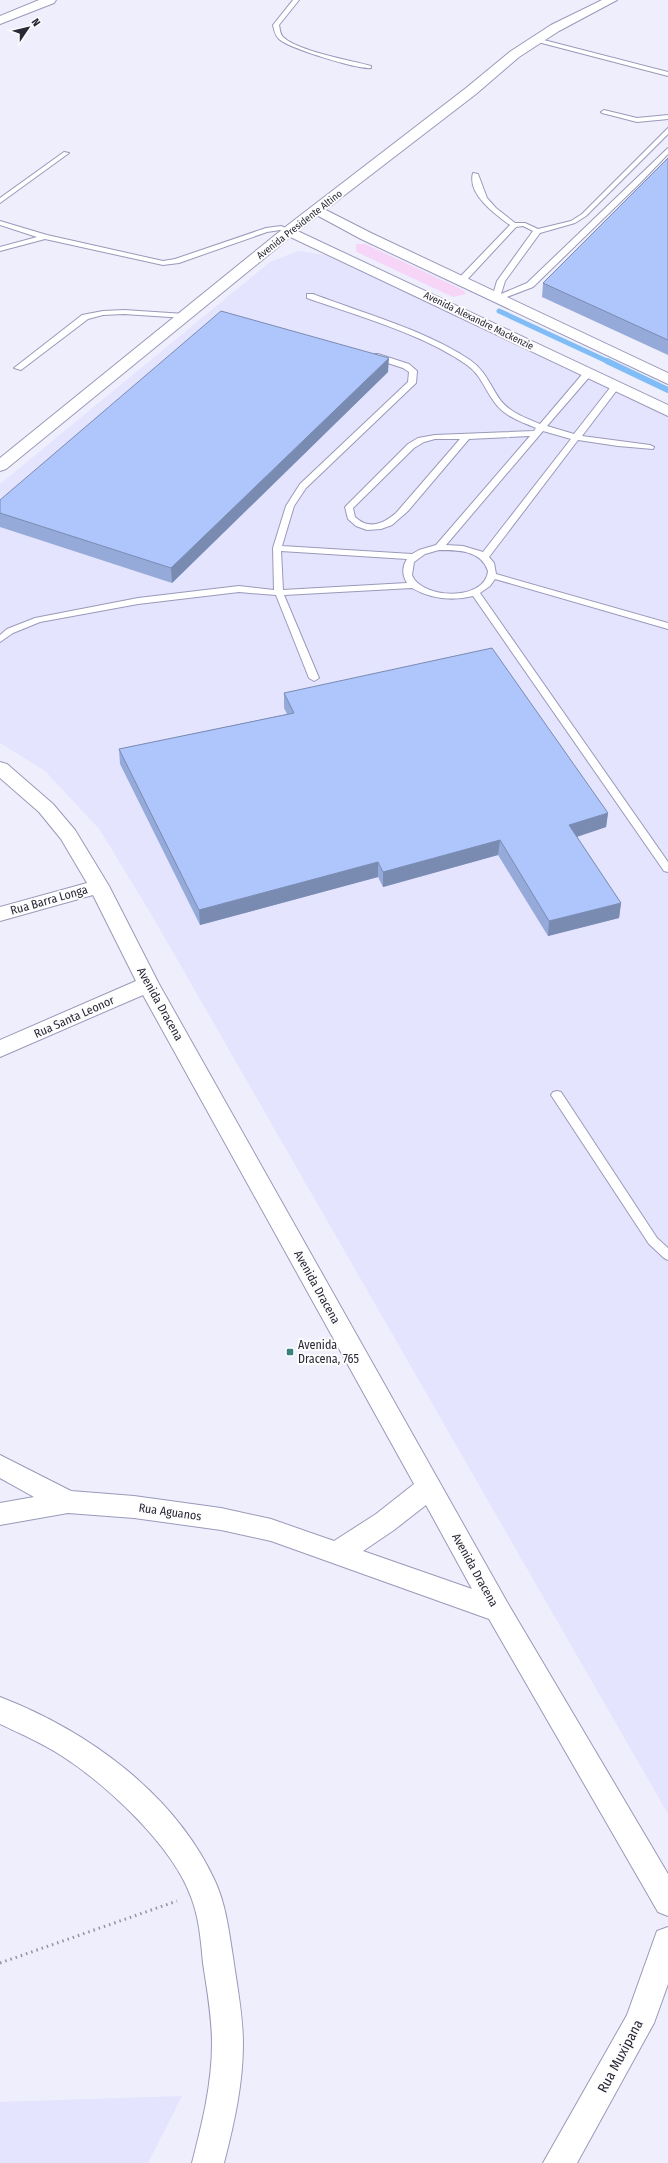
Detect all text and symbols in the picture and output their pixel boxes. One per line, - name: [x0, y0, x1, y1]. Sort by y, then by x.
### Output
- north arrow: [8, 8, 48, 48]
- text: N: [29, 16, 43, 29]
- street label: Avenida Presidente Altino: [254, 188, 345, 262]
- street label: Avenida Alexandre Mackenzie: [422, 289, 535, 353]
- street label: Rua Barra Longa: [9, 882, 89, 918]
- street label: Avenida Dracena: [134, 965, 186, 1043]
- street label: Rua Santa Leonor: [32, 993, 117, 1041]
- street label: Avenida Dracena: [291, 1248, 343, 1326]
- place label: Avenida Dracena, 765: [298, 1338, 360, 1366]
- marker: Avenida Dracena, 765: [285, 1347, 295, 1357]
- street label: Rua Aguanos: [138, 1501, 202, 1523]
- street label: Avenida Dracena: [449, 1531, 501, 1609]
- street label: Rua Muxipana: [594, 2017, 647, 2096]

